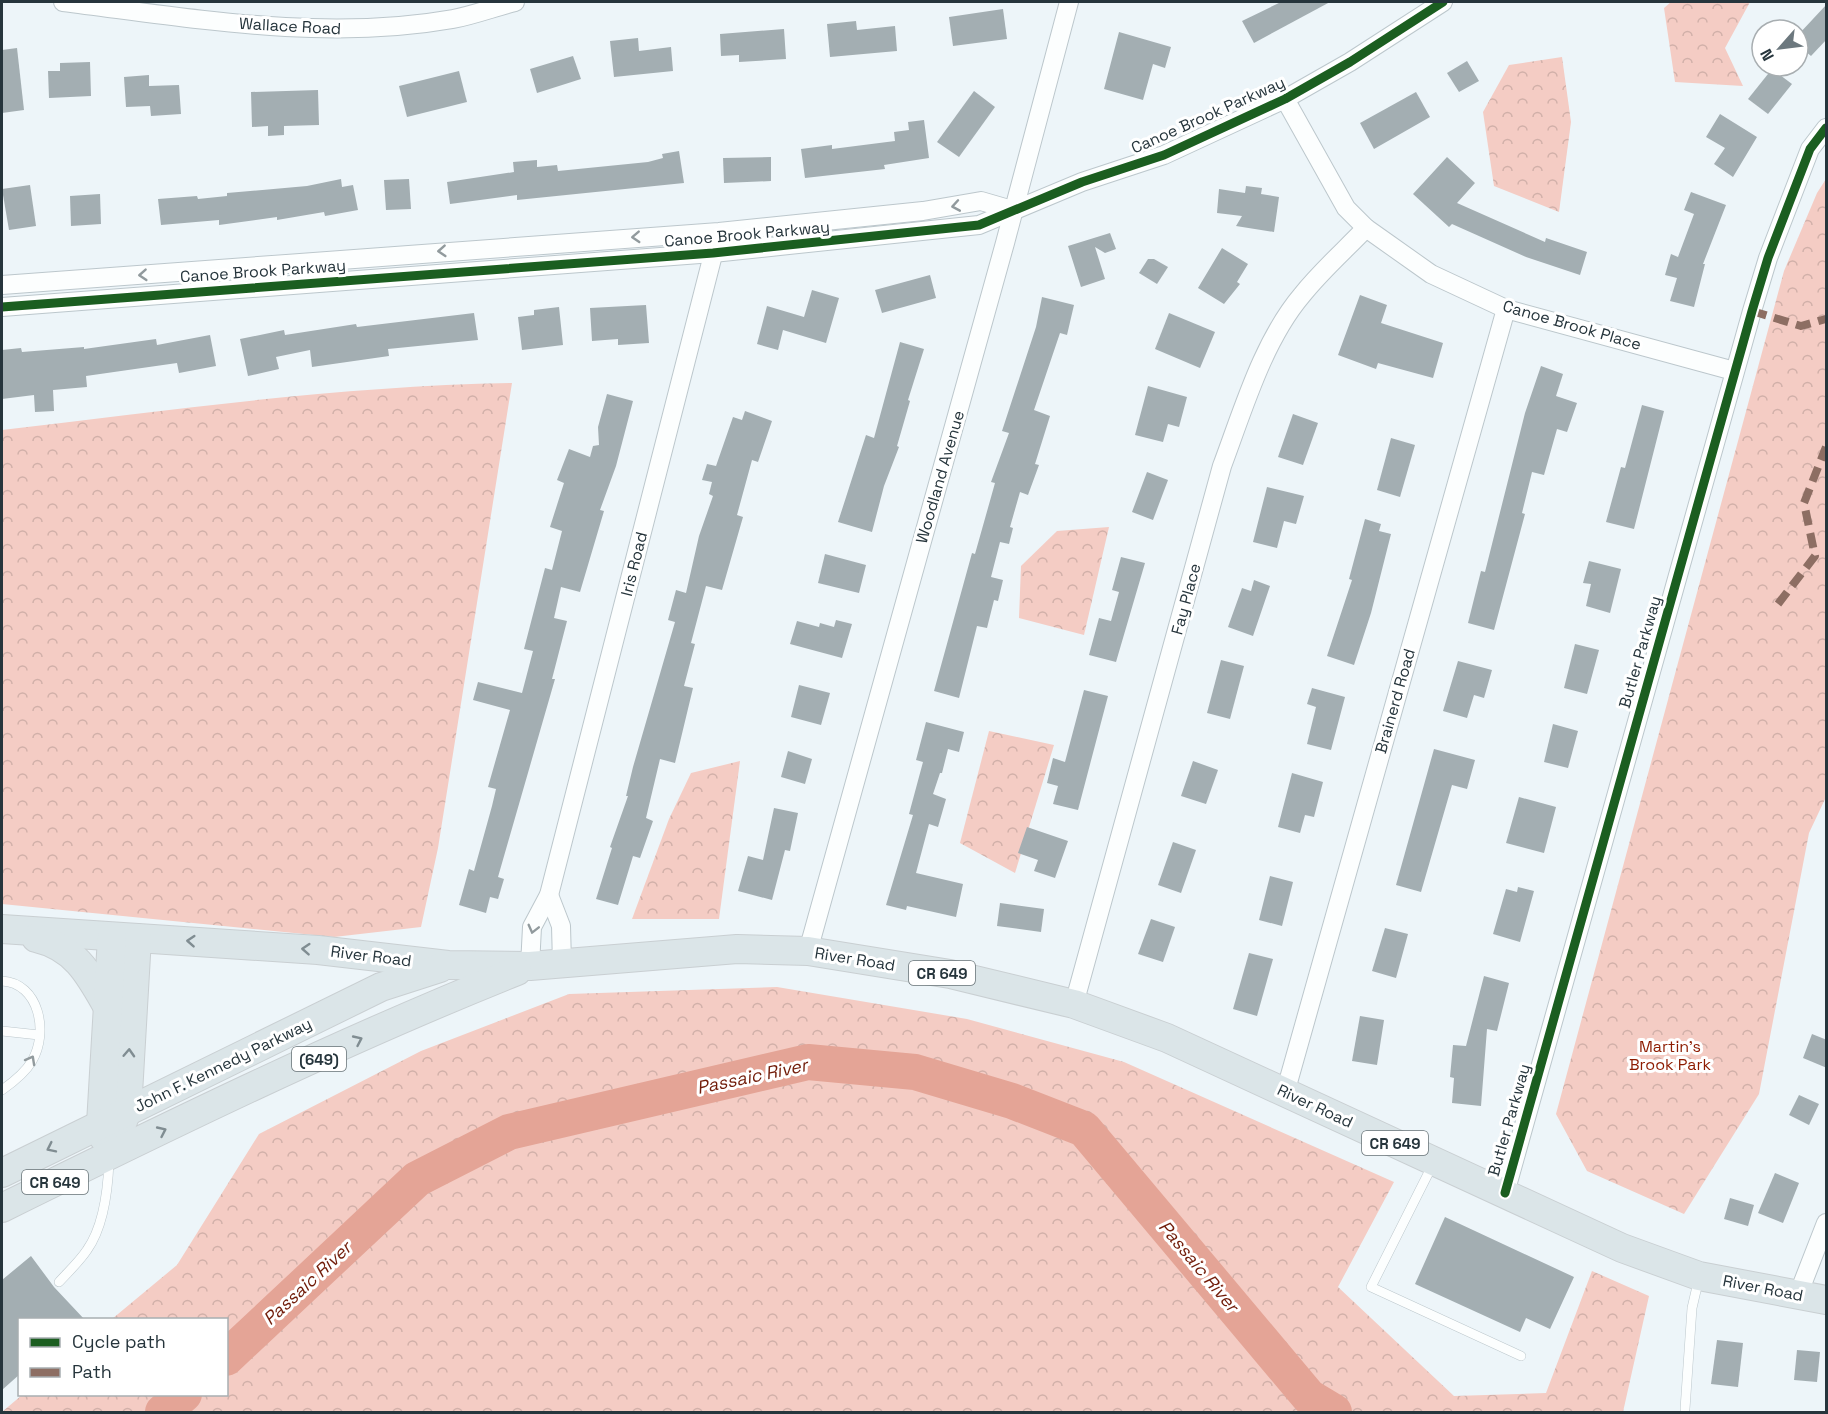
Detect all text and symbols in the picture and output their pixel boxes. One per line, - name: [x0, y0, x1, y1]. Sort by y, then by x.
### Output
- street label: Wallace Road: [238, 13, 342, 39]
- north arrow: [1750, 18, 1810, 78]
- text: N: [1755, 45, 1779, 64]
- street label: Canoe Brook Parkway: [1128, 72, 1288, 158]
- one-way arrow: [951, 199, 960, 211]
- street label: Canoe Brook Parkway: [663, 216, 831, 252]
- one-way arrow: [632, 231, 641, 244]
- one-way arrow: [437, 244, 446, 257]
- street label: Canoe Brook Parkway: [179, 255, 347, 287]
- one-way arrow: [138, 269, 147, 282]
- street label: Canoe Brook Place: [1500, 295, 1644, 355]
- street label: Woodland Avenue: [911, 408, 969, 546]
- street label: Iris Road: [616, 530, 652, 598]
- street label: Fay Place: [1166, 561, 1206, 637]
- street label: Butler Parkway: [1614, 593, 1666, 711]
- street label: Brainerd Road: [1370, 646, 1420, 756]
- one-way arrow: [528, 924, 541, 934]
- one-way arrow: [187, 935, 196, 948]
- street label: River Road: [329, 941, 413, 971]
- street label: River Road: [813, 942, 897, 976]
- one-way arrow: [301, 943, 311, 956]
- road number: CR 649: [909, 961, 975, 985]
- street label: John F. Kennedy Parkway: [131, 1013, 315, 1117]
- one-way arrow: [352, 1036, 363, 1048]
- park label: Martin's Brook Park: [1629, 1036, 1711, 1075]
- road number: (649): [292, 1047, 346, 1071]
- one-way arrow: [123, 1048, 136, 1057]
- water label: Passaic River: [695, 1053, 812, 1099]
- one-way arrow: [24, 1056, 35, 1066]
- street label: Butler Parkway: [1483, 1061, 1535, 1179]
- street label: River Road: [1274, 1079, 1356, 1133]
- one-way arrow: [155, 1126, 166, 1138]
- road number: CR 649: [1362, 1131, 1428, 1155]
- one-way arrow: [46, 1141, 57, 1153]
- road number: CR 649: [22, 1170, 88, 1194]
- water label: Passaic River: [1154, 1216, 1245, 1318]
- water label: Passaic River: [258, 1235, 358, 1330]
- street label: River Road: [1721, 1270, 1805, 1306]
- legend: [18, 1318, 228, 1396]
- text: Cycle path: [72, 1330, 166, 1353]
- text: Path: [72, 1360, 112, 1383]

